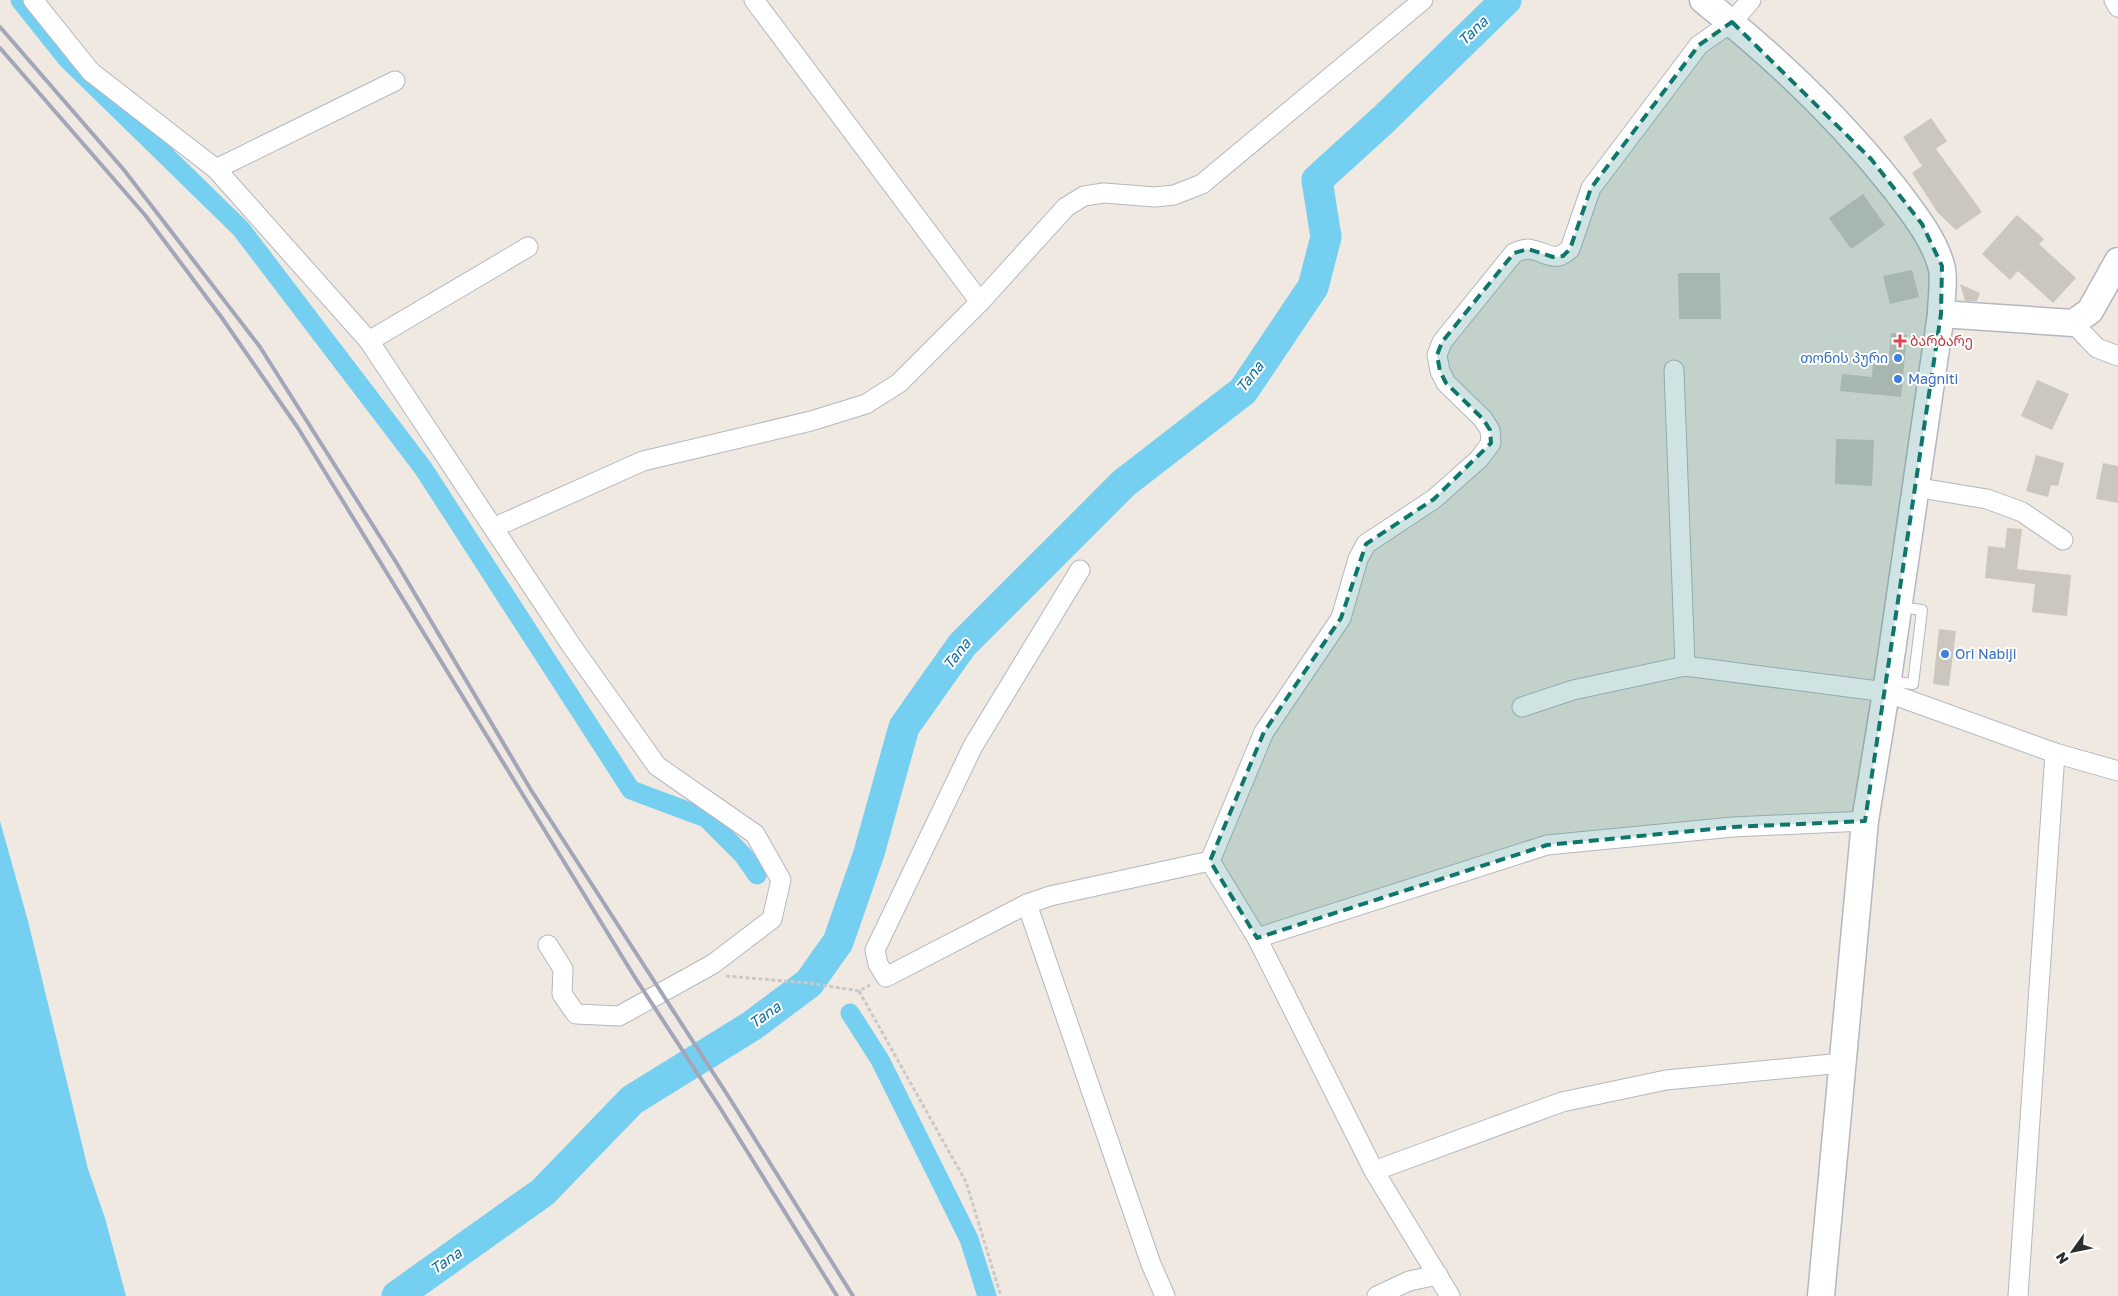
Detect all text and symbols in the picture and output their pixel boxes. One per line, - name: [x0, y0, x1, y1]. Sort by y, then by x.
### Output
- water label: Tana: [1454, 12, 1491, 49]
- place label: ბარბარე: [1910, 332, 1973, 350]
- marker: ბარბარე: [1894, 335, 1906, 347]
- place label: თონის პური: [1800, 349, 1888, 367]
- marker: თონის პური: [1892, 352, 1904, 364]
- water label: Tana: [1232, 357, 1267, 395]
- place label: Magniti: [1908, 370, 1958, 387]
- marker: Magniti: [1892, 373, 1904, 385]
- water label: Tana: [939, 634, 974, 672]
- place label: Ori Nabiji: [1955, 645, 2017, 662]
- marker: Ori Nabiji: [1939, 648, 1951, 660]
- water label: Tana: [745, 997, 784, 1031]
- north arrow: [2048, 1226, 2098, 1276]
- water label: Tana: [426, 1243, 465, 1277]
- text: N: [2052, 1249, 2072, 1267]

